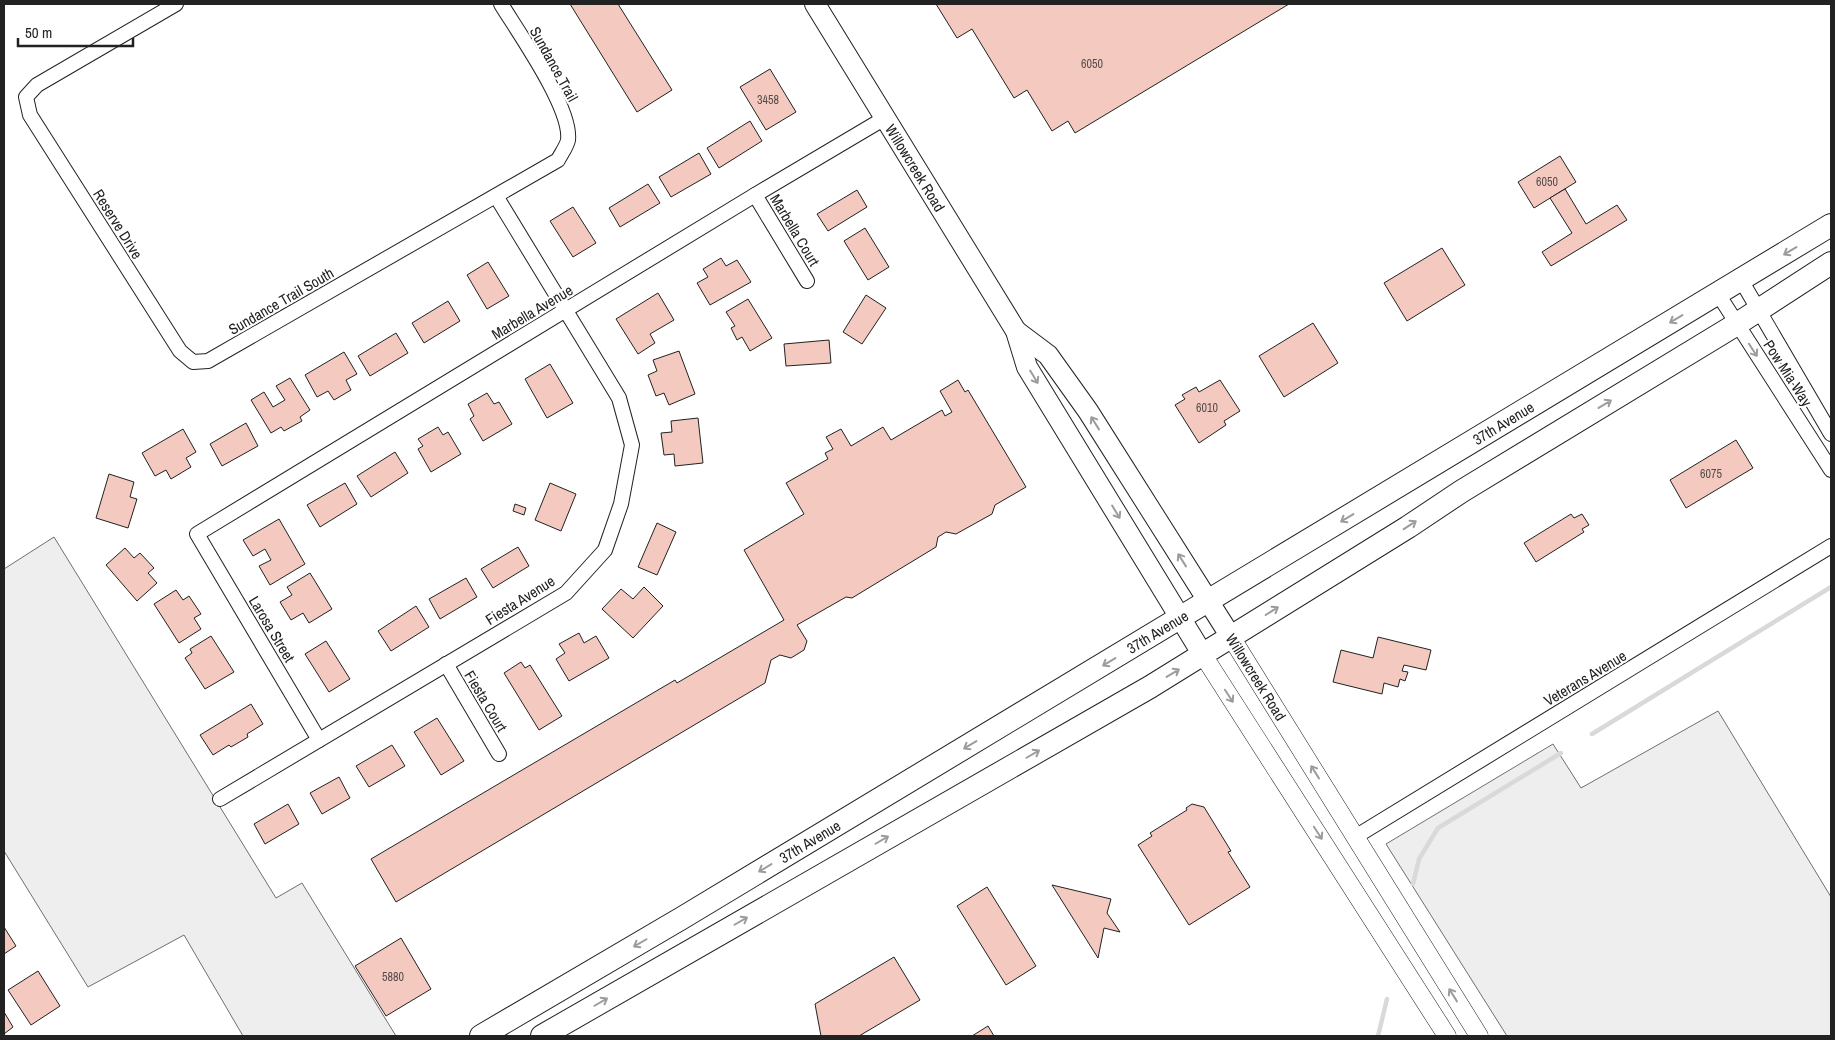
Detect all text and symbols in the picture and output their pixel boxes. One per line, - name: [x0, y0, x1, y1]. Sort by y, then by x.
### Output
- scale bar: [18, 15, 132, 47]
- text: 50 m: [25, 22, 52, 43]
- street label: Sundance Trail: [525, 23, 583, 105]
- house number: 6050: [1081, 56, 1103, 72]
- house number: 3458: [757, 92, 779, 108]
- street label: Willowcreek Road: [881, 120, 950, 215]
- house number: 6050: [1536, 174, 1558, 190]
- street label: Reserve Drive: [88, 185, 148, 263]
- street label: Marbella Court: [765, 190, 825, 270]
- one-way arrow: [1783, 246, 1797, 256]
- street label: Sundance Trail South: [225, 262, 337, 340]
- street label: Marbella Avenue: [487, 279, 577, 345]
- one-way arrow: [1670, 315, 1684, 325]
- street label: Pow Mia Way: [1759, 336, 1818, 411]
- one-way arrow: [1748, 343, 1759, 357]
- one-way arrow: [1029, 369, 1039, 383]
- street label: 37th Avenue: [1468, 396, 1538, 449]
- one-way arrow: [1597, 399, 1611, 409]
- house number: 6010: [1196, 400, 1218, 416]
- one-way arrow: [1090, 416, 1100, 430]
- house number: 6075: [1700, 466, 1722, 482]
- one-way arrow: [1111, 504, 1121, 518]
- one-way arrow: [1340, 513, 1354, 523]
- one-way arrow: [1403, 520, 1417, 530]
- one-way arrow: [1177, 553, 1187, 567]
- street label: Fiesta Avenue: [481, 570, 559, 630]
- street label: Larosa Street: [244, 592, 300, 667]
- street label: 37th Avenue: [1123, 605, 1192, 658]
- one-way arrow: [1264, 605, 1278, 615]
- street label: Willowcreek Road: [1221, 629, 1291, 725]
- street label: Veterans Avenue: [1540, 645, 1630, 711]
- one-way arrow: [1102, 657, 1116, 667]
- street label: Fiesta Court: [460, 667, 513, 736]
- one-way arrow: [1166, 667, 1180, 677]
- one-way arrow: [1225, 689, 1235, 703]
- one-way arrow: [963, 741, 977, 751]
- one-way arrow: [1025, 749, 1040, 759]
- one-way arrow: [1310, 766, 1320, 780]
- street label: 37th Avenue: [775, 814, 844, 868]
- one-way arrow: [1313, 825, 1323, 839]
- one-way arrow: [875, 835, 890, 845]
- one-way arrow: [759, 864, 773, 874]
- one-way arrow: [734, 915, 748, 925]
- one-way arrow: [632, 938, 647, 948]
- house number: 5880: [382, 969, 404, 985]
- one-way arrow: [1448, 988, 1458, 1002]
- one-way arrow: [593, 997, 607, 1007]

